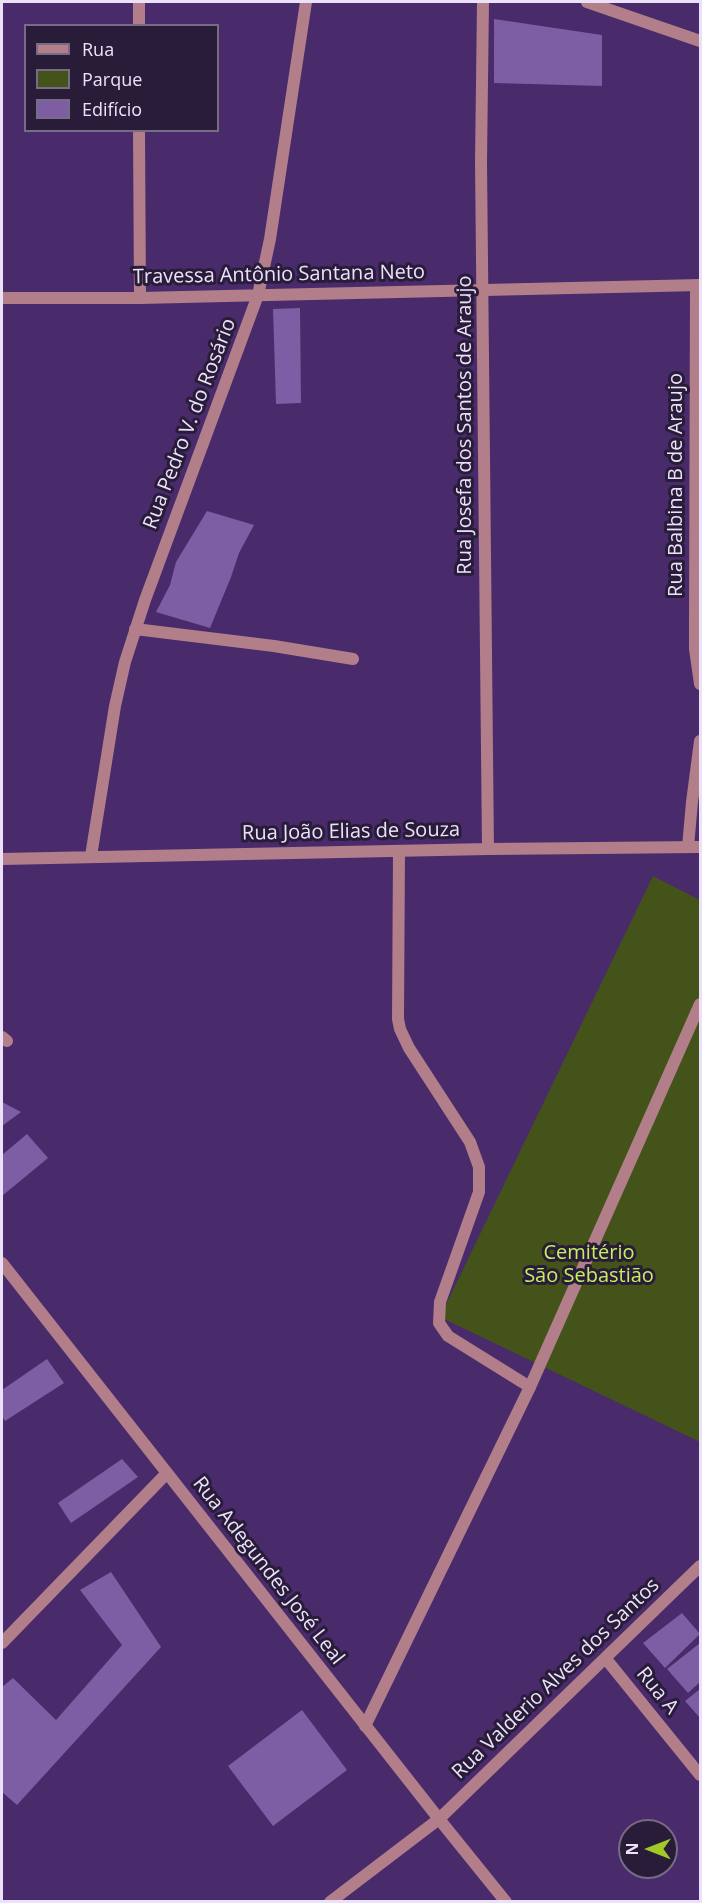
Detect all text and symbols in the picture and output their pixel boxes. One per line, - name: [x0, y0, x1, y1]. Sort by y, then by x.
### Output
- legend: [24, 24, 219, 132]
- text: Rua: [82, 37, 114, 61]
- text: Parque: [82, 67, 142, 91]
- text: Edifício: [82, 97, 142, 121]
- street label: Travessa Antônio Santana Neto: [133, 260, 425, 290]
- street label: Rua Josefa dos Santos de Araujo: [453, 275, 477, 575]
- street label: Rua Pedro V. do Rosário: [139, 315, 241, 533]
- street label: Rua Balbina B de Araujo: [664, 373, 688, 597]
- street label: Rua João Elias de Souza: [242, 818, 460, 846]
- park label: Cemitério São Sebastião: [524, 1241, 654, 1288]
- street label: Rua Adegundes José Leal: [187, 1472, 349, 1670]
- street label: Rua Valderio Alves dos Santos: [447, 1574, 665, 1784]
- street label: Rua A: [631, 1663, 683, 1719]
- north arrow: [618, 1819, 678, 1879]
- text: N: [621, 1843, 643, 1856]

